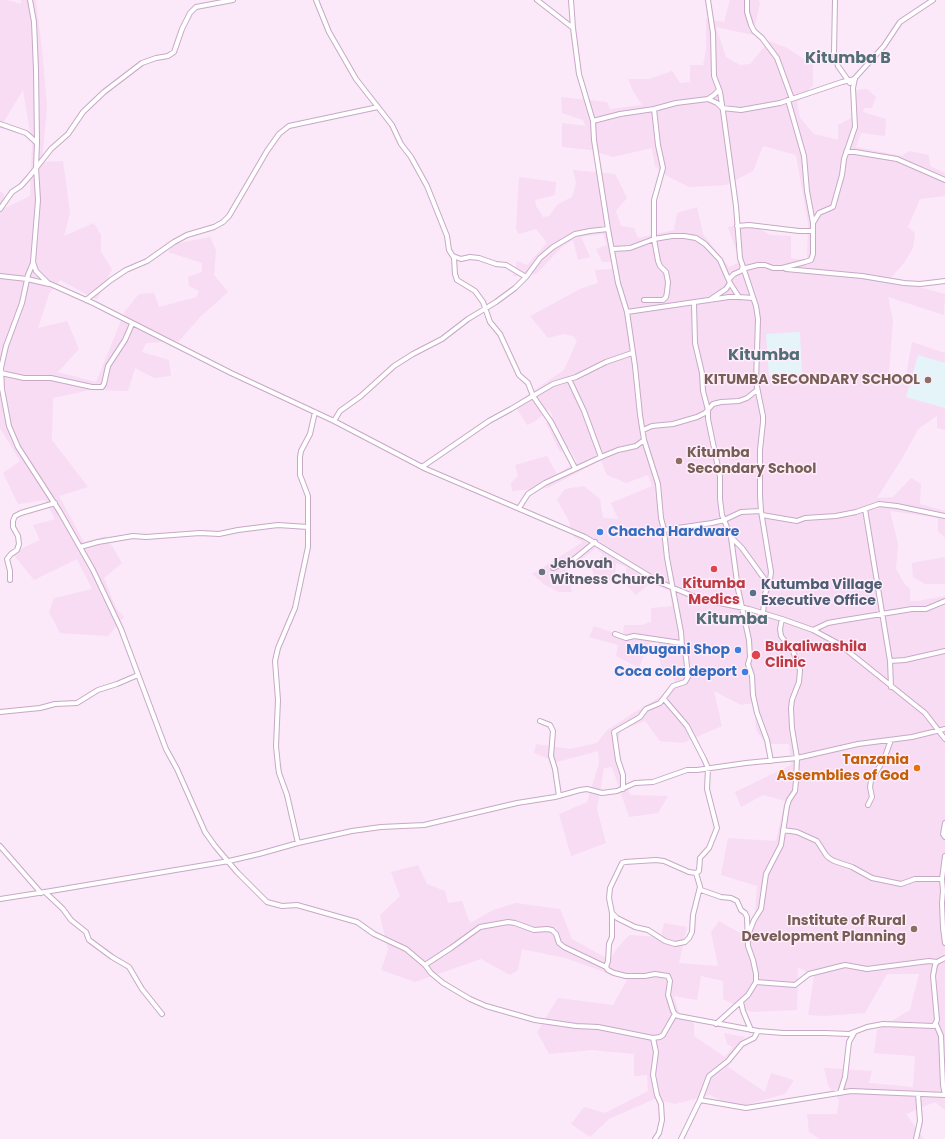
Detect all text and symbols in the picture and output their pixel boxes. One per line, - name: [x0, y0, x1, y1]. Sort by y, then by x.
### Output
- district label: Kitumba B: [805, 49, 891, 69]
- district label: Kitumba: [728, 346, 800, 366]
- place label: KITUMBA SECONDARY SCHOOL: [704, 372, 920, 388]
- marker: KITUMBA SECONDARY SCHOOL: [923, 375, 933, 385]
- place label: Kitumba Secondary School: [687, 445, 816, 478]
- marker: Kitumba Secondary School: [674, 456, 684, 466]
- place label: Chacha Hardware: [608, 524, 739, 540]
- marker: Chacha Hardware: [595, 527, 605, 537]
- place label: Jehovah Witness Church: [550, 556, 665, 588]
- marker: Kitumba Medics: [709, 564, 719, 574]
- marker: Jehovah Witness Church: [537, 567, 547, 577]
- place label: Kitumba Medics: [683, 576, 745, 608]
- place label: Kutumba Village Executive Office: [761, 577, 882, 610]
- marker: Kutumba Village Executive Office: [748, 588, 758, 598]
- district label: Kitumba: [696, 610, 768, 630]
- place label: Bukaliwashila Clinic: [765, 639, 867, 672]
- place label: Mbugani Shop: [626, 642, 730, 658]
- marker: Mbugani Shop: [733, 645, 743, 655]
- marker: Bukaliwashila Clinic: [750, 649, 762, 661]
- place label: Coca cola deport: [614, 664, 737, 680]
- marker: Coca cola deport: [740, 667, 750, 677]
- place label: Tanzania Assemblies of God: [776, 752, 909, 784]
- marker: Tanzania Assemblies of God: [912, 763, 922, 773]
- place label: Institute of Rural Development Planning: [741, 913, 906, 946]
- marker: Institute of Rural Development Planning: [909, 924, 919, 934]

